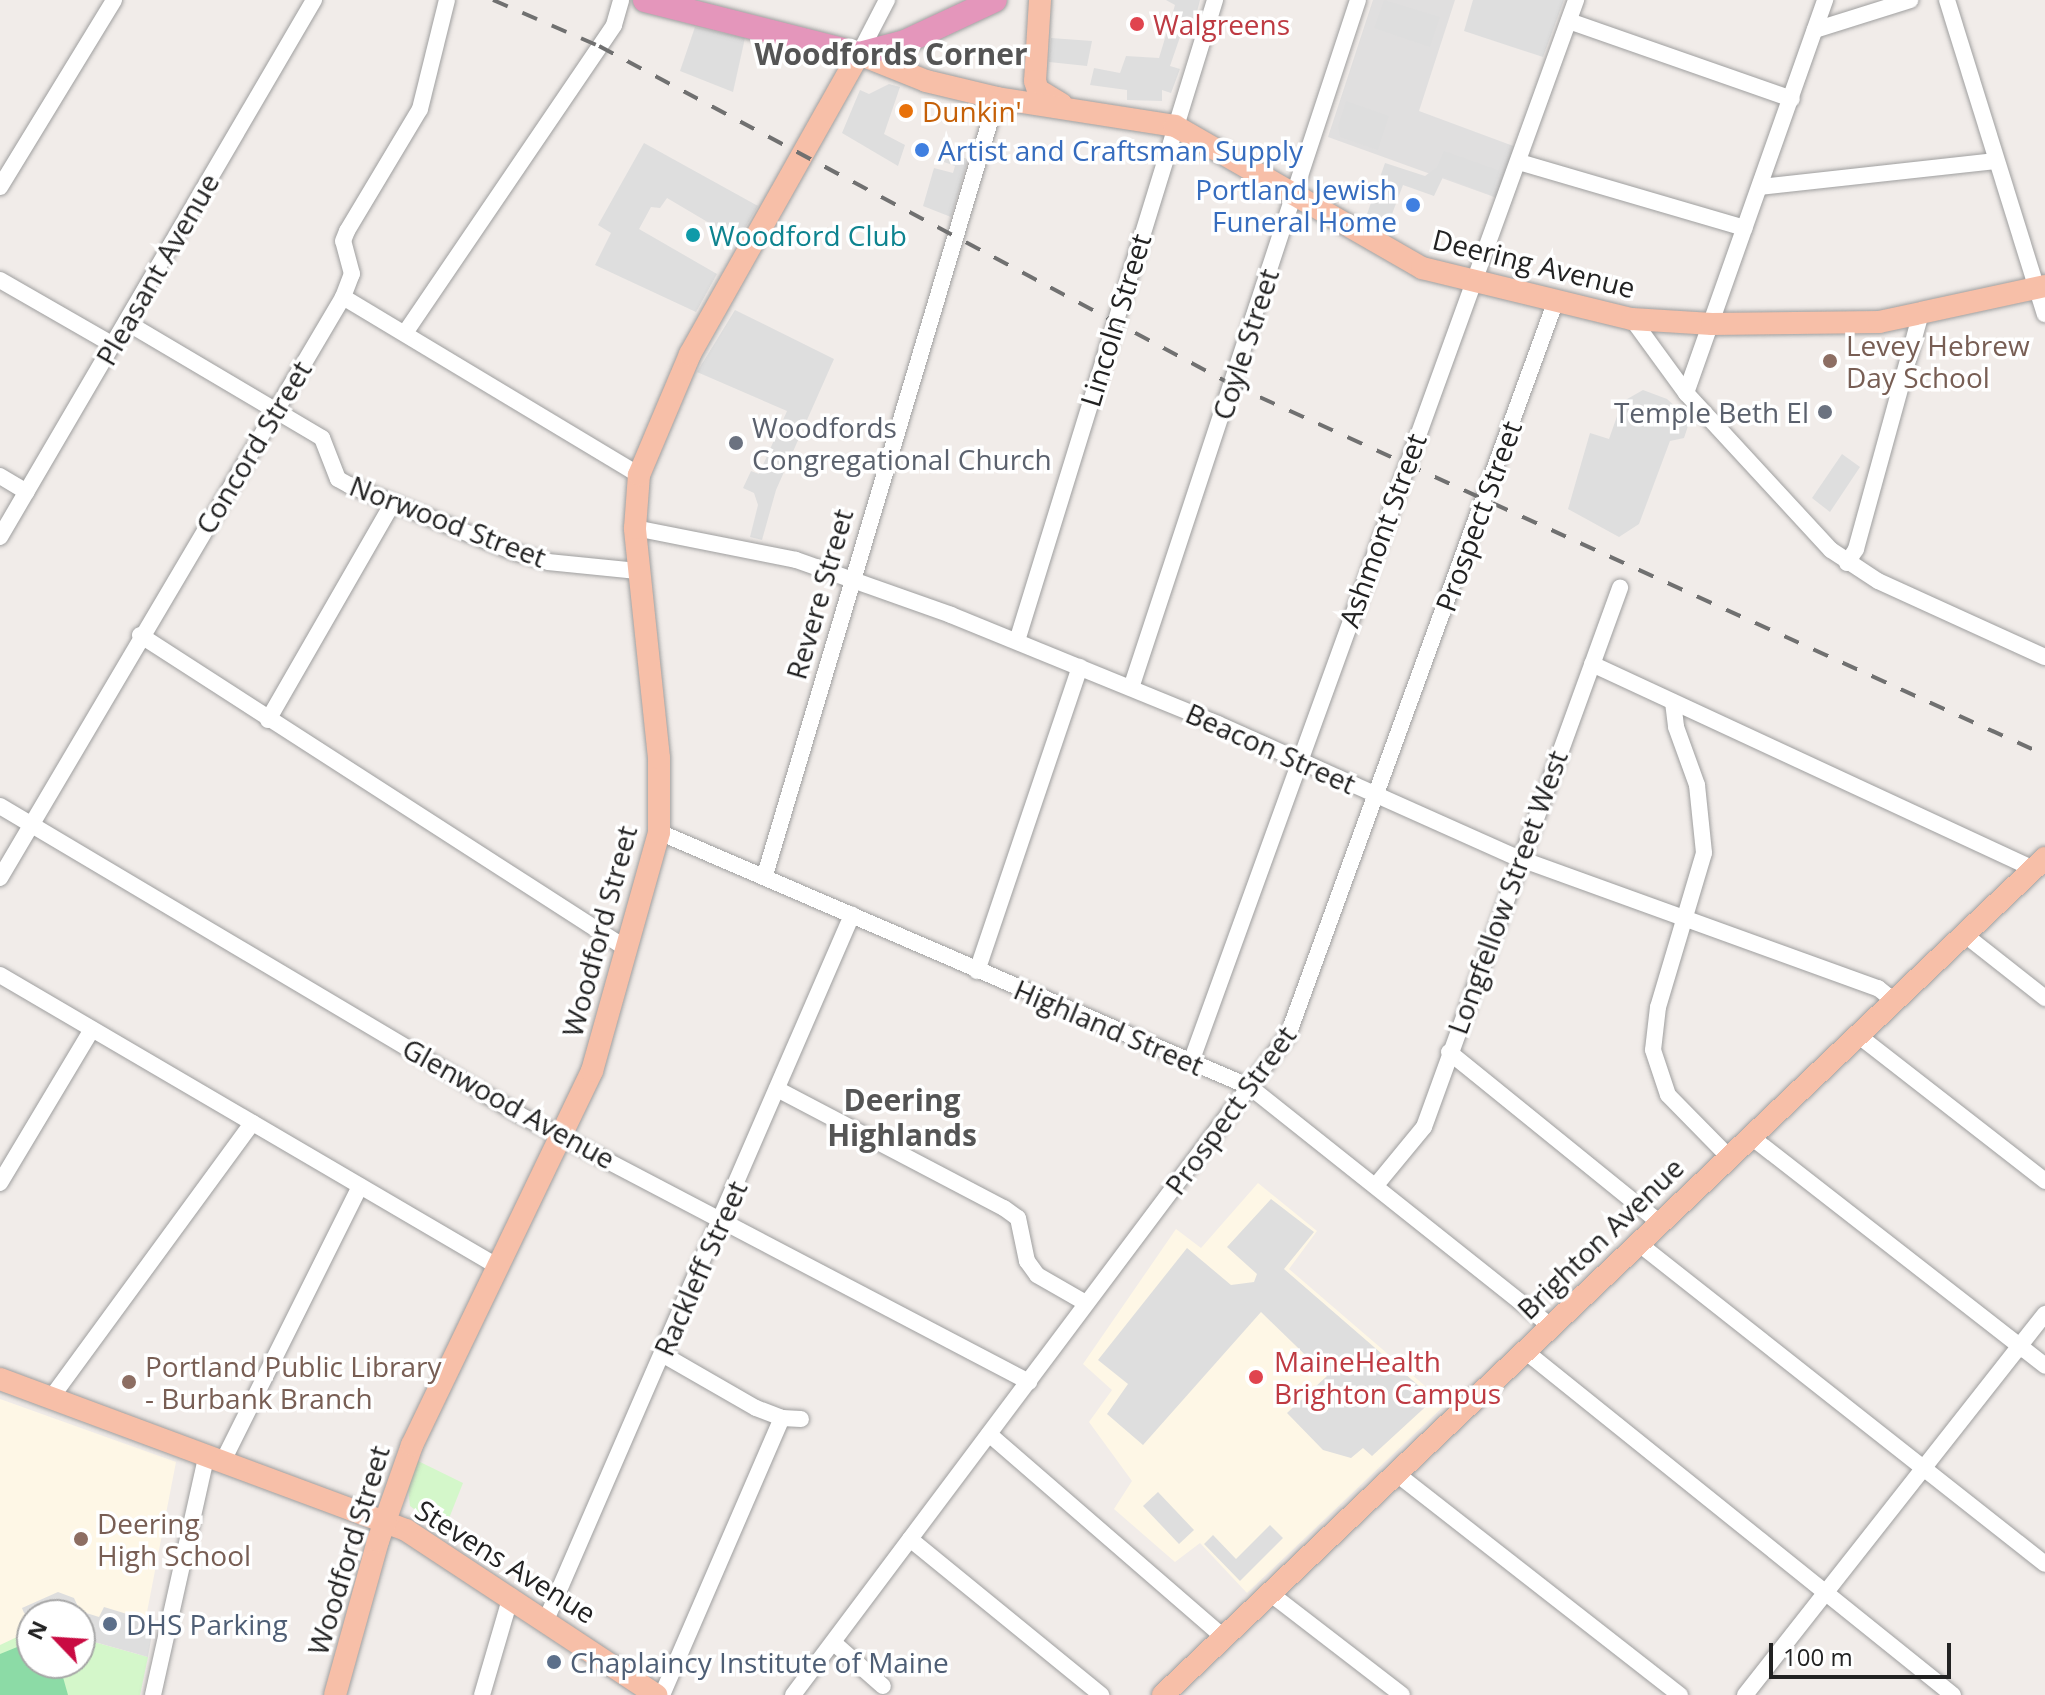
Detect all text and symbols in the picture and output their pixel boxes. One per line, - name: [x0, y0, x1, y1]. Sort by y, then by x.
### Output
- place label: Walgreens: [1153, 7, 1290, 41]
- marker: Walgreens: [1128, 15, 1146, 33]
- district label: Woodfords Corner: [754, 36, 1028, 72]
- place label: Dunkin': [922, 94, 1022, 128]
- marker: Dunkin': [897, 102, 915, 120]
- place label: Artist and Craftsman Supply: [938, 133, 1303, 167]
- marker: Artist and Craftsman Supply: [913, 141, 931, 159]
- street label: Pleasant Avenue: [88, 167, 226, 371]
- place label: Portland Jewish Funeral Home: [1195, 172, 1397, 238]
- marker: Portland Jewish Funeral Home: [1404, 196, 1422, 214]
- place label: Woodford Club: [709, 218, 907, 252]
- street label: Deering Avenue: [1429, 222, 1639, 304]
- marker: Woodford Club: [684, 226, 702, 244]
- street label: Lincoln Street: [1073, 230, 1157, 410]
- street label: Coyle Street: [1205, 264, 1285, 424]
- place label: Levey Hebrew Day School: [1846, 328, 2030, 394]
- marker: Levey Hebrew Day School: [1821, 352, 1839, 370]
- street label: Concord Street: [188, 354, 318, 540]
- place label: Temple Beth El: [1614, 395, 1809, 429]
- marker: Temple Beth El: [1816, 403, 1834, 421]
- place label: Woodfords Congregational Church: [752, 410, 1052, 476]
- street label: Prospect Street: [1428, 416, 1528, 616]
- street label: Ashmont Street: [1331, 429, 1433, 631]
- marker: Woodfords Congregational Church: [727, 434, 745, 452]
- street label: Norwood Street: [345, 468, 551, 574]
- street label: Revere Street: [779, 505, 859, 683]
- street label: Beacon Street: [1181, 696, 1361, 800]
- street label: Longfellow Street West: [1440, 746, 1574, 1038]
- street label: Woodford Street: [555, 822, 643, 1040]
- street label: Highland Street: [1009, 972, 1209, 1082]
- street label: Prospect Street: [1158, 1019, 1302, 1201]
- street label: Glenwood Avenue: [397, 1031, 621, 1175]
- district label: Deering Highlands: [827, 1082, 977, 1152]
- street label: Brighton Avenue: [1510, 1150, 1690, 1326]
- street label: Rackleff Street: [646, 1175, 754, 1361]
- place label: MaineHealth Brighton Campus: [1274, 1344, 1501, 1410]
- place label: Portland Public Library - Burbank Branch: [145, 1349, 442, 1415]
- marker: MaineHealth Brighton Campus: [1245, 1366, 1267, 1388]
- marker: Portland Public Library - Burbank Branch: [120, 1373, 138, 1391]
- street label: Woodford Street: [300, 1441, 396, 1659]
- street label: Stevens Avenue: [410, 1492, 602, 1630]
- place label: Deering High School: [97, 1506, 251, 1572]
- marker: Deering High School: [72, 1530, 90, 1548]
- north arrow: [16, 1599, 96, 1679]
- place label: DHS Parking: [126, 1607, 288, 1641]
- text: N: [19, 1615, 53, 1644]
- marker: DHS Parking: [101, 1615, 119, 1633]
- scale bar: [1773, 1627, 1955, 1677]
- text: 100 m: [1783, 1640, 1853, 1673]
- place label: Chaplaincy Institute of Maine: [570, 1645, 949, 1679]
- marker: Chaplaincy Institute of Maine: [545, 1653, 563, 1671]

